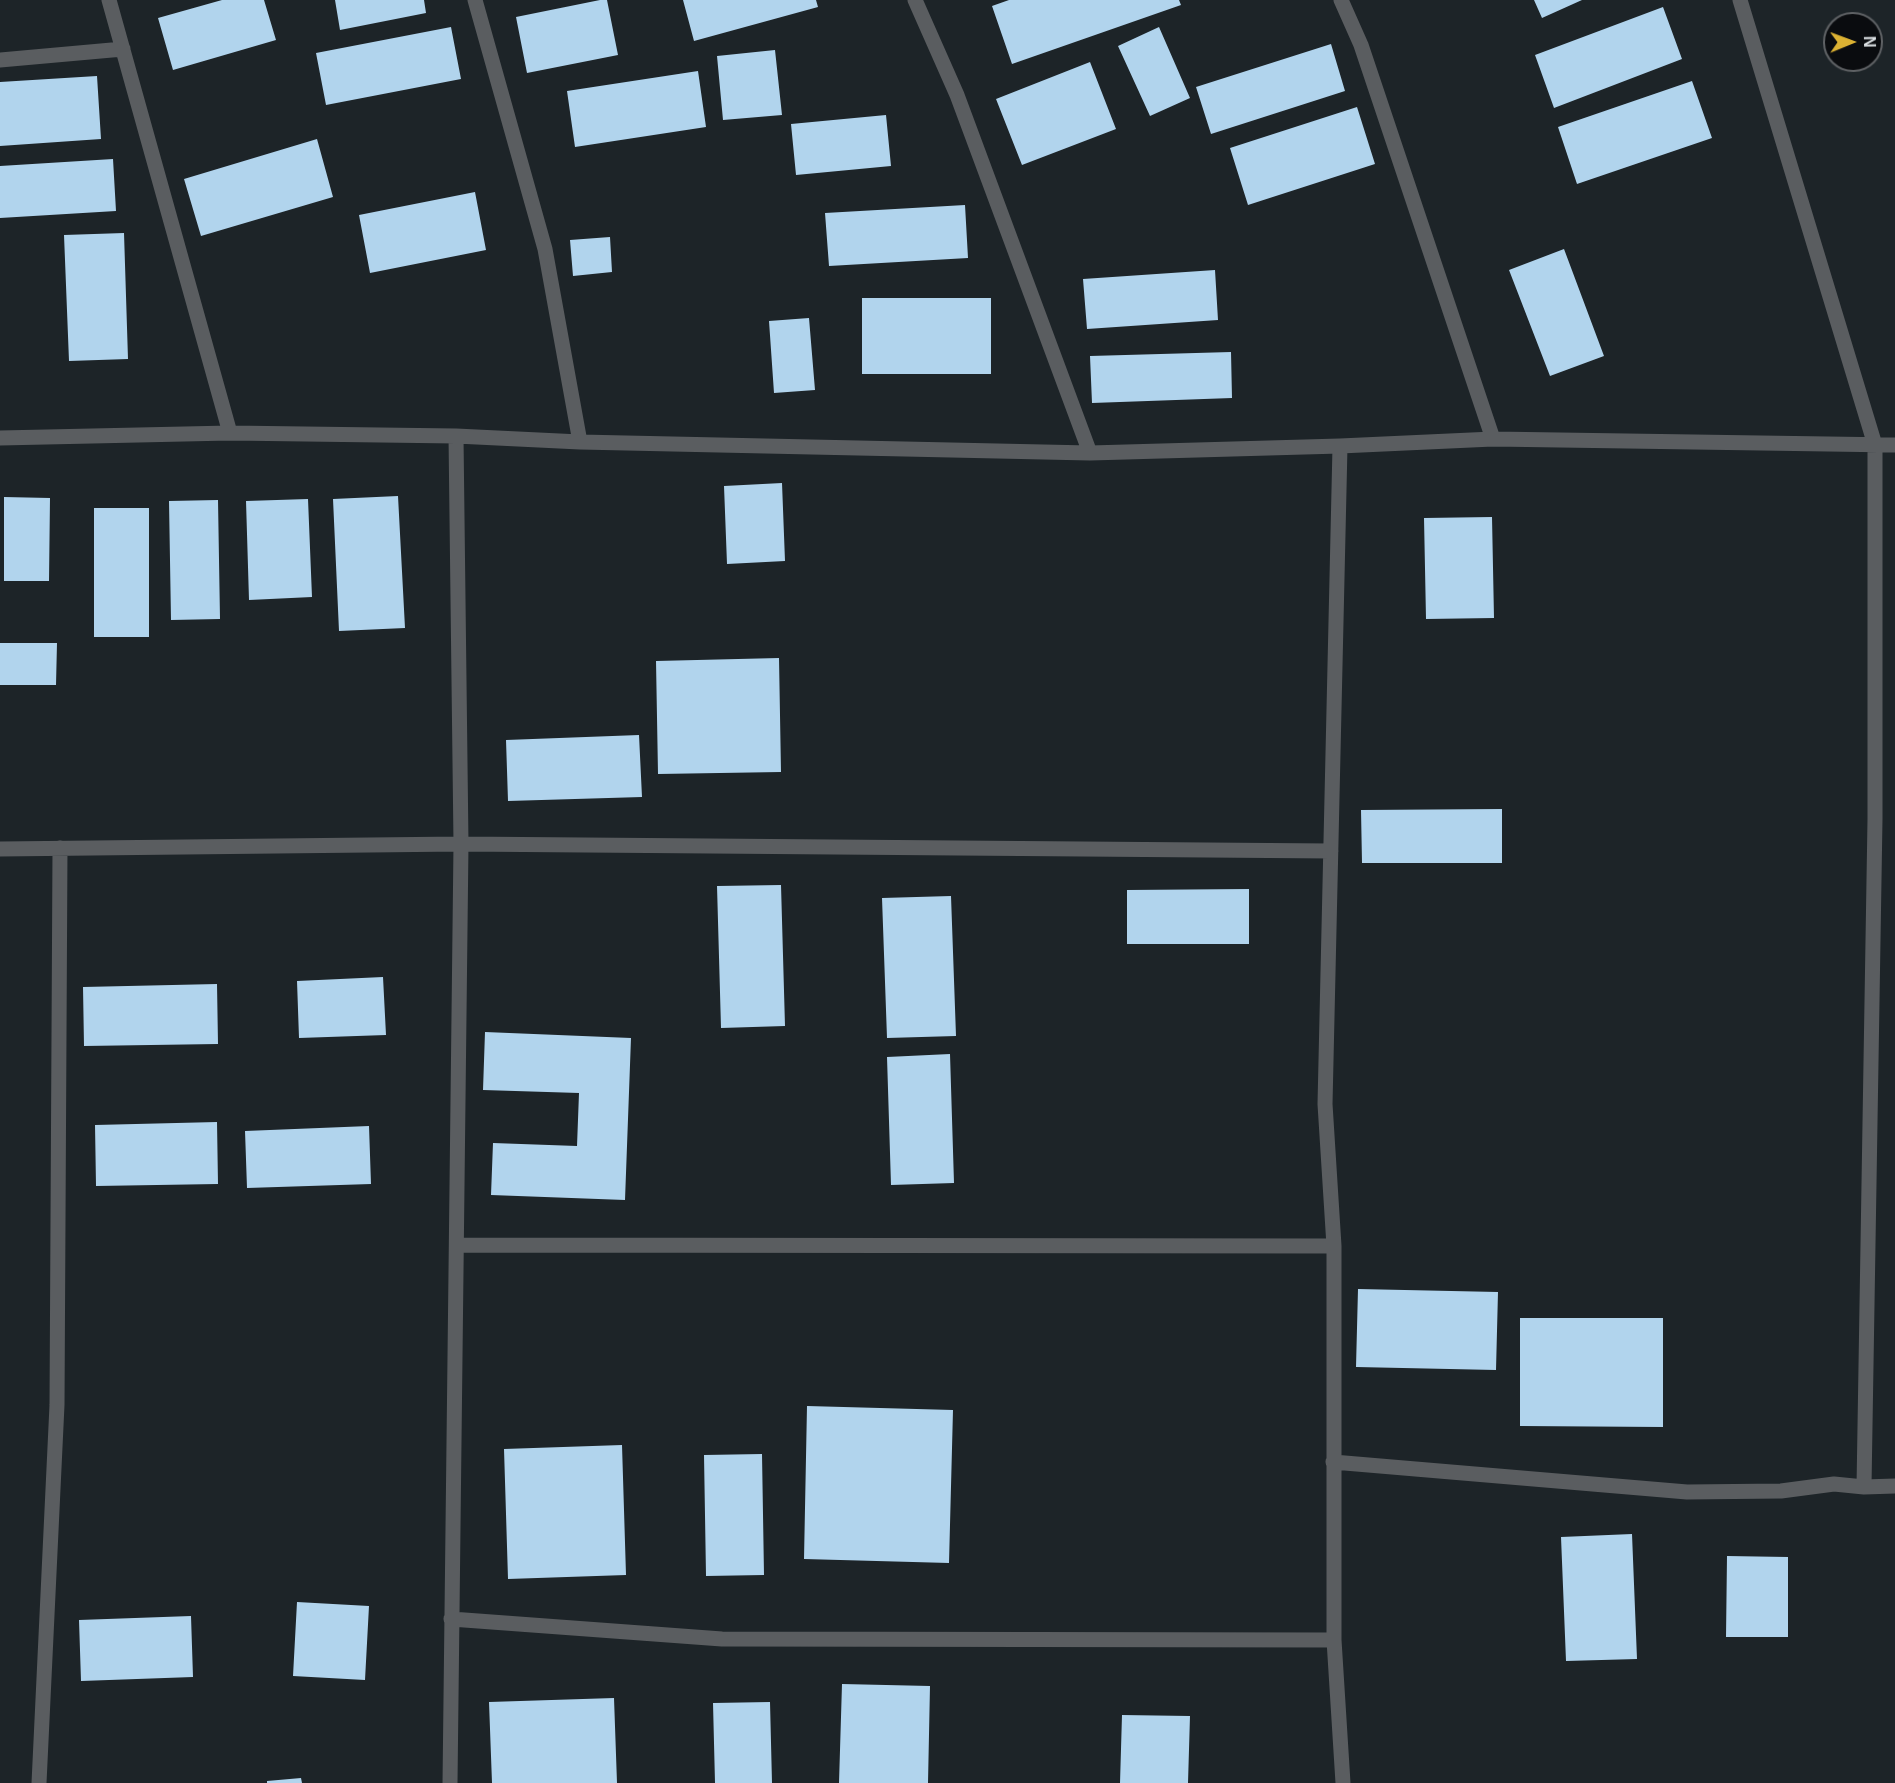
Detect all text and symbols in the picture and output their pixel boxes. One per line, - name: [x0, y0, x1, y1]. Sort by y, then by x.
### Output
- north arrow: [1823, 12, 1883, 72]
- text: N: [1861, 36, 1878, 48]

